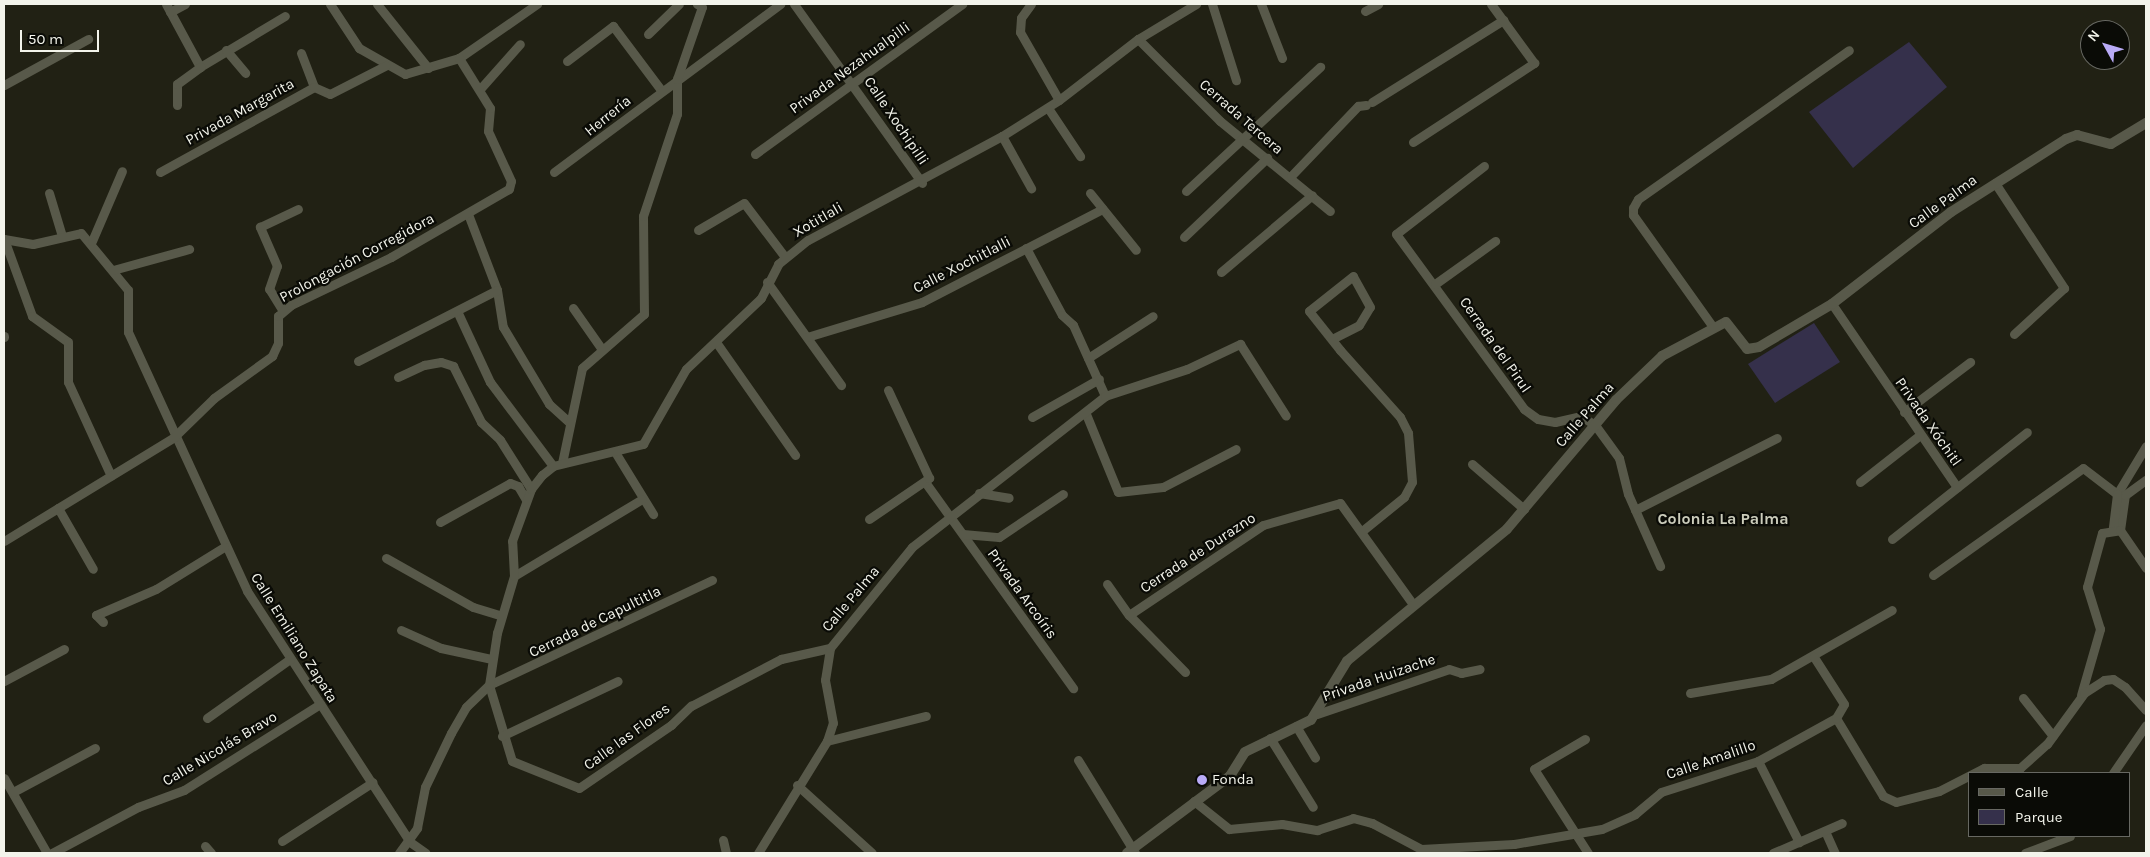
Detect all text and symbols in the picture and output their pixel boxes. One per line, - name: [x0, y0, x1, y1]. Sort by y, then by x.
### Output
- street label: Privada Nezahualpilli: [786, 18, 914, 118]
- scale bar: [22, 20, 101, 52]
- north arrow: [2080, 20, 2130, 70]
- text: N: [2084, 27, 2103, 45]
- text: 50 m: [28, 30, 63, 48]
- street label: Calle Xochipilli: [860, 74, 932, 168]
- street label: Privada Margarita: [183, 75, 297, 149]
- street label: Cerrada Tercera: [1195, 76, 1287, 158]
- street label: Herrería: [581, 92, 635, 140]
- street label: Calle Palma: [1905, 171, 1981, 233]
- street label: Xotitlali: [790, 199, 846, 241]
- street label: Prolongación Corregidora: [277, 209, 437, 307]
- street label: Calle Xochitlalli: [910, 233, 1014, 297]
- street label: Cerrada del Pirul: [1455, 294, 1535, 396]
- street label: Privada Xóchitl: [1891, 374, 1965, 470]
- street label: Calle Palma: [1552, 379, 1618, 451]
- street label: Cerrada de Durazno: [1137, 509, 1259, 597]
- district label: Colonia La Palma: [1657, 509, 1789, 529]
- street label: Privada Arcoíris: [983, 545, 1061, 643]
- street label: Calle Palma: [818, 563, 884, 635]
- street label: Calle Emiliano Zapata: [247, 570, 341, 706]
- street label: Cerrada de Capultitla: [526, 582, 664, 662]
- street label: Privada Huizache: [1320, 650, 1438, 706]
- street label: Calle las Flores: [580, 700, 674, 774]
- street label: Calle Nicolás Bravo: [159, 708, 281, 790]
- street label: Calle Amalillo: [1664, 736, 1758, 784]
- place label: Fonda: [1212, 771, 1254, 789]
- legend: [1968, 772, 2130, 837]
- marker: Fonda: [1196, 774, 1208, 786]
- text: Calle: [2015, 783, 2049, 801]
- text: Parque: [2015, 808, 2063, 826]

